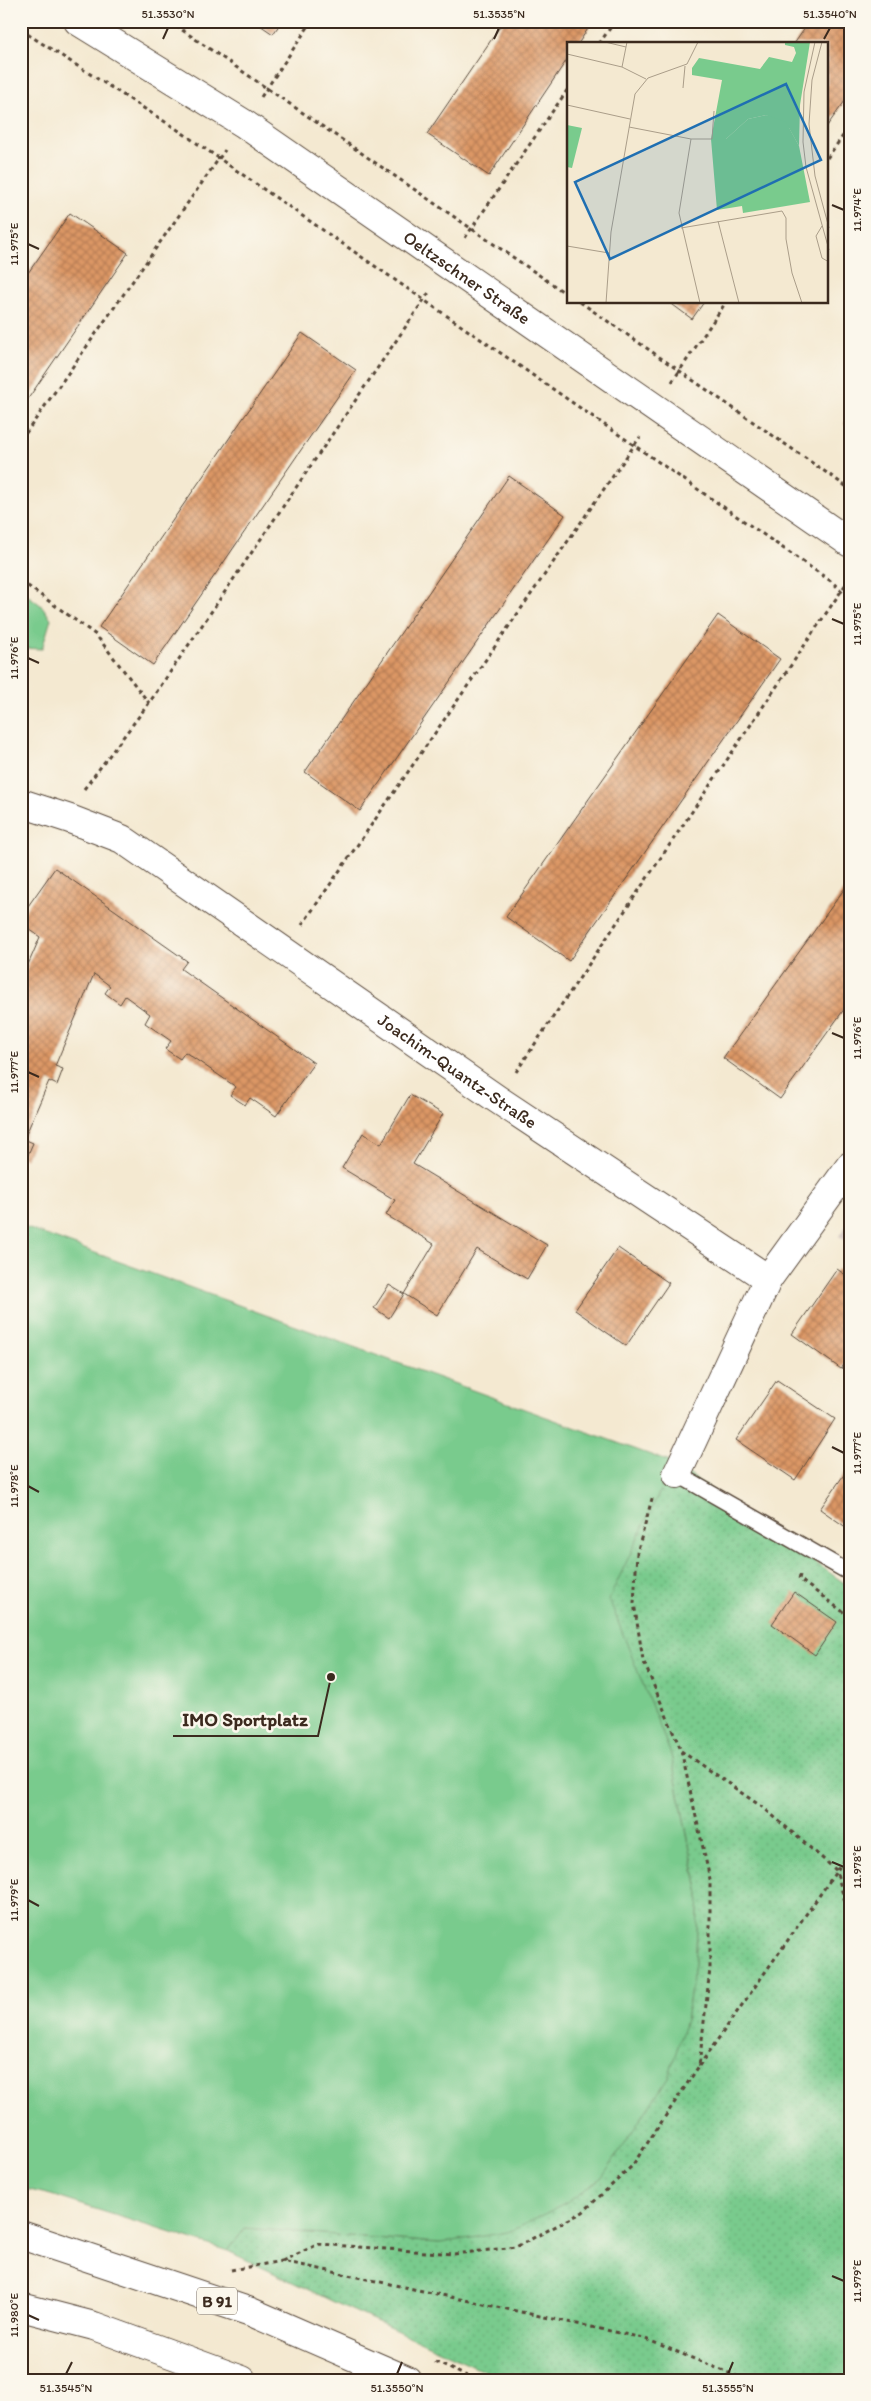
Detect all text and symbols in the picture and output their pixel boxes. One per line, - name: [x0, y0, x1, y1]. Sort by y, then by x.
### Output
- text: 51.3530°N: [141, 7, 195, 21]
- text: 51.3535°N: [473, 7, 525, 21]
- text: 51.3540°N: [803, 7, 857, 21]
- inset map: [567, 42, 828, 304]
- text: 11.974°E: [850, 188, 864, 232]
- text: 11.975°E: [7, 222, 21, 265]
- street label: Oeltzschner Straße: [399, 226, 535, 329]
- text: 11.975°E: [850, 602, 864, 645]
- text: 11.976°E: [7, 636, 21, 679]
- street label: Joachim-Quantz-Straße: [373, 1009, 541, 1133]
- text: 11.976°E: [850, 1016, 864, 1059]
- text: 11.977°E: [7, 1050, 21, 1093]
- text: 11.977°E: [850, 1431, 864, 1474]
- text: 11.978°E: [7, 1464, 21, 1508]
- callout: IMO Sportplatz: [173, 1702, 318, 1736]
- text: IMO Sportplatz: [182, 1708, 308, 1731]
- text: 11.978°E: [850, 1845, 864, 1889]
- text: 11.979°E: [7, 1878, 21, 1921]
- text: 11.979°E: [850, 2259, 864, 2302]
- road number: B 91: [197, 2288, 237, 2314]
- text: 11.980°E: [7, 2292, 21, 2337]
- text: 51.3545°N: [40, 2381, 92, 2395]
- text: 51.3550°N: [371, 2381, 424, 2395]
- text: 51.3555°N: [702, 2381, 754, 2395]

